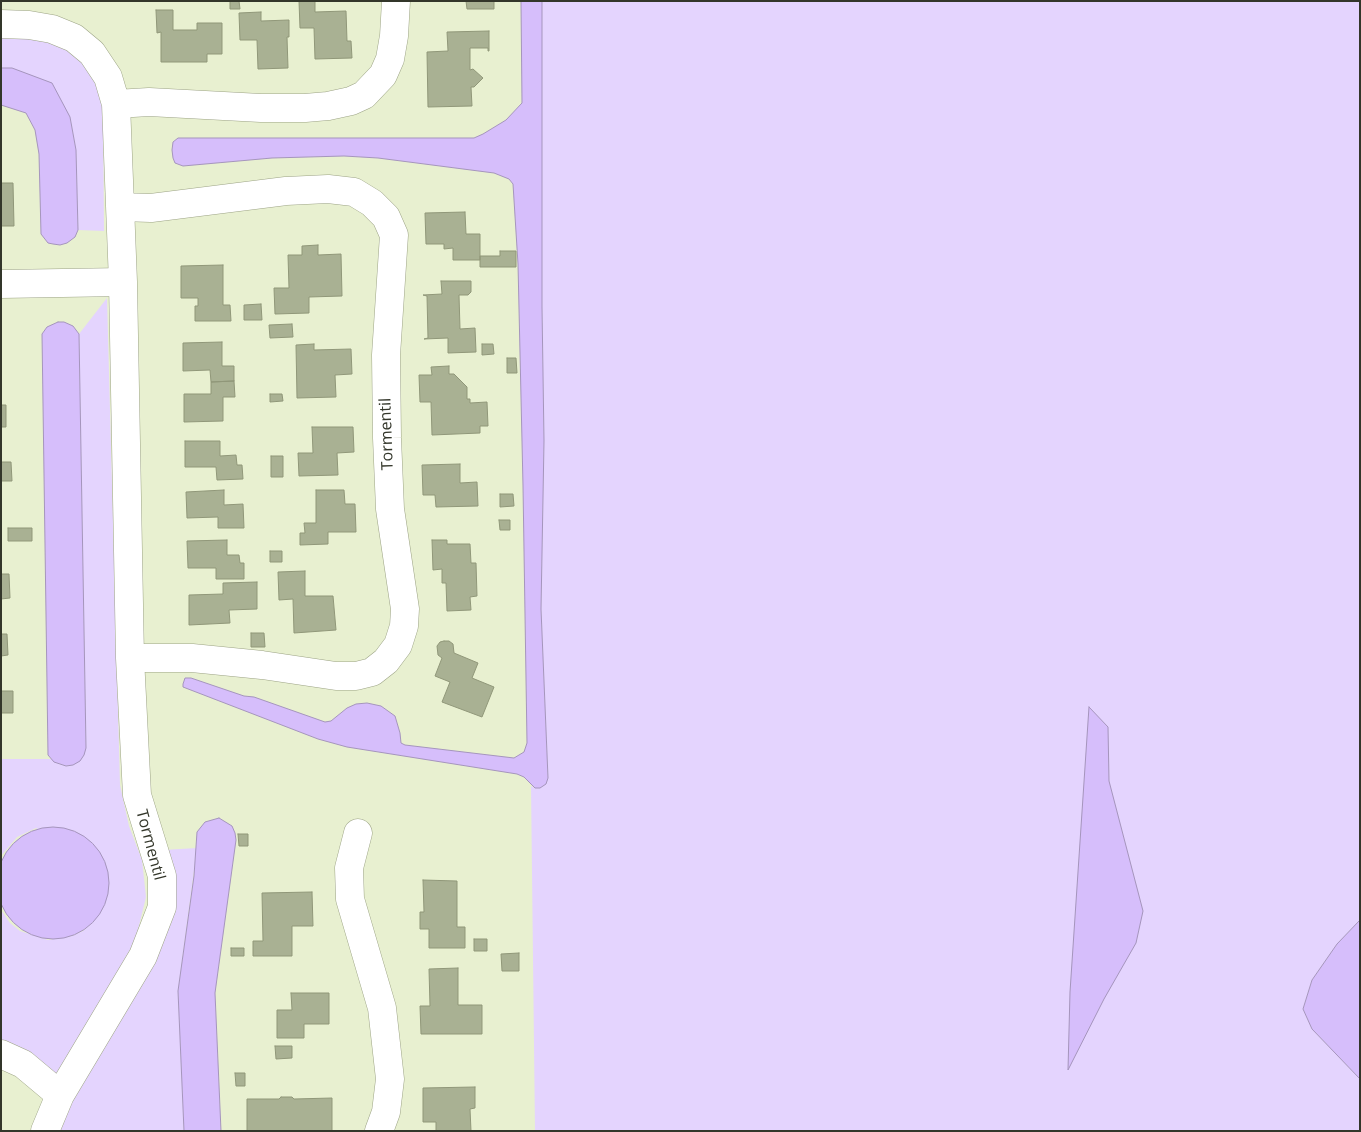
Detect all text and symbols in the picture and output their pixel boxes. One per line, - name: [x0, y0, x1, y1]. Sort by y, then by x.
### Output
- street label: Tormentil: [376, 398, 398, 470]
- street label: Tormentil: [131, 808, 169, 882]

